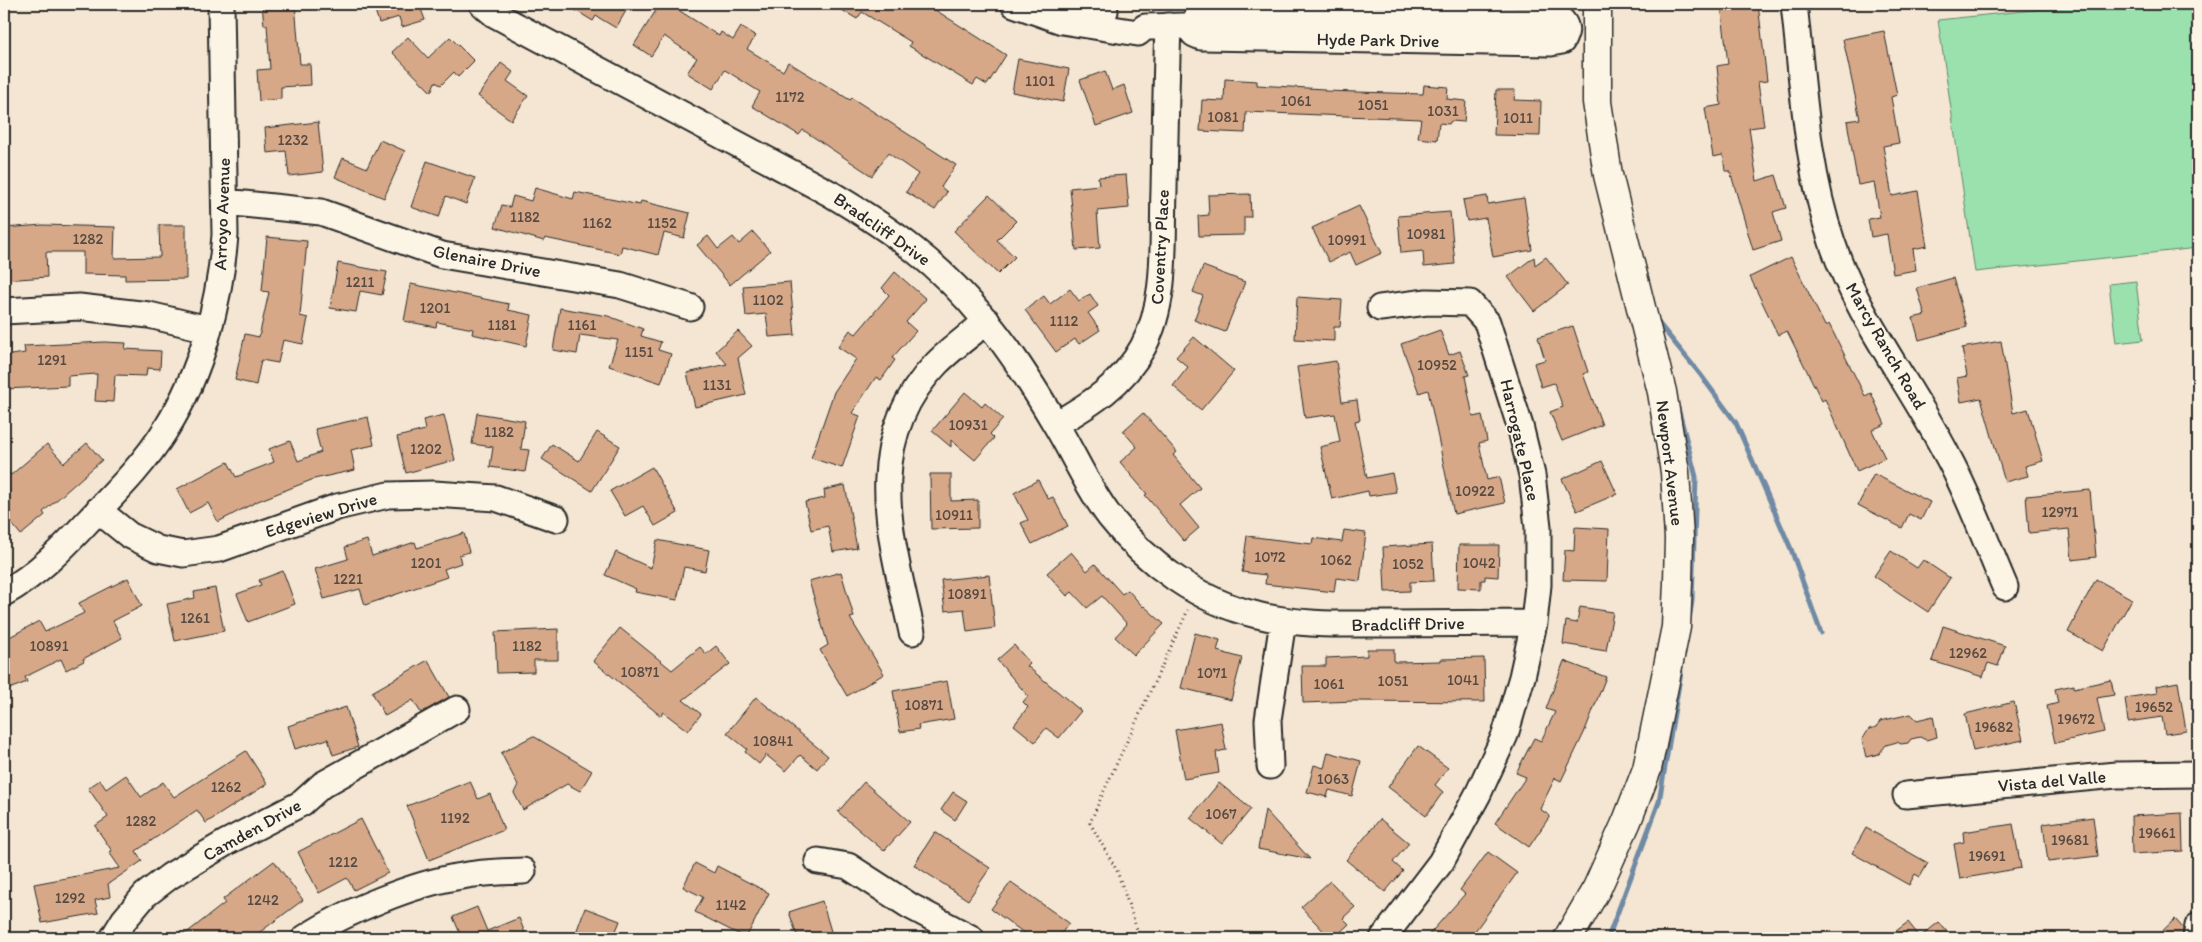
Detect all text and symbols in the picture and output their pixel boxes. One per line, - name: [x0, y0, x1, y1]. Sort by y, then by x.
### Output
- street label: Hyde Park Drive: [1316, 28, 1440, 52]
- house number: 1101: [1025, 72, 1055, 90]
- house number: 1172: [775, 88, 805, 106]
- house number: 1061: [1280, 92, 1312, 110]
- house number: 1051: [1357, 96, 1389, 114]
- house number: 1031: [1427, 102, 1459, 120]
- house number: 1081: [1207, 108, 1239, 126]
- house number: 1011: [1503, 109, 1533, 127]
- house number: 1232: [278, 131, 309, 149]
- street label: Arroyo Avenue: [209, 157, 235, 271]
- street label: Bradcliff Drive: [829, 188, 935, 270]
- street label: Coventry Place: [1146, 189, 1174, 305]
- house number: 1182: [510, 208, 540, 226]
- house number: 1162: [582, 214, 612, 232]
- house number: 1152: [647, 214, 677, 232]
- house number: 10981: [1406, 225, 1446, 243]
- house number: 1282: [73, 230, 104, 248]
- house number: 10991: [1328, 231, 1366, 249]
- street label: Glenaire Drive: [431, 240, 543, 282]
- house number: 1211: [346, 273, 374, 291]
- street label: Marcy Ranch Road: [1841, 279, 1931, 413]
- house number: 1102: [752, 291, 784, 309]
- house number: 1201: [419, 299, 451, 317]
- house number: 1112: [1050, 312, 1078, 330]
- house number: 1181: [487, 316, 517, 334]
- house number: 1161: [568, 316, 596, 334]
- house number: 1151: [625, 343, 653, 361]
- house number: 1291: [37, 351, 67, 369]
- house number: 10952: [1417, 356, 1457, 374]
- house number: 1131: [702, 376, 732, 394]
- street label: Harrogate Place: [1495, 377, 1545, 503]
- street label: Newport Avenue: [1651, 399, 1689, 527]
- house number: 10931: [948, 416, 988, 434]
- house number: 1182: [484, 423, 514, 441]
- house number: 1202: [410, 440, 442, 458]
- house number: 10922: [1455, 482, 1495, 500]
- street label: Edgeview Drive: [262, 488, 380, 542]
- house number: 12971: [2041, 503, 2079, 521]
- house number: 10911: [935, 506, 973, 524]
- house number: 1072: [1254, 548, 1286, 566]
- house number: 1062: [1320, 551, 1352, 569]
- house number: 1201: [410, 554, 442, 572]
- house number: 1042: [1462, 554, 1496, 572]
- house number: 1052: [1392, 555, 1424, 573]
- house number: 1221: [333, 570, 363, 588]
- house number: 10891: [947, 585, 987, 603]
- house number: 1261: [180, 609, 210, 627]
- street label: Bradcliff Drive: [1351, 612, 1465, 636]
- house number: 10891: [29, 637, 69, 655]
- house number: 1182: [512, 637, 542, 655]
- house number: 12962: [1949, 644, 1987, 662]
- house number: 10871: [621, 663, 659, 681]
- house number: 1071: [1197, 664, 1227, 682]
- house number: 1041: [1447, 671, 1479, 689]
- house number: 1051: [1377, 672, 1409, 690]
- house number: 1061: [1313, 675, 1345, 693]
- house number: 10871: [905, 696, 943, 714]
- house number: 19652: [2135, 698, 2173, 716]
- house number: 19672: [2057, 710, 2095, 728]
- house number: 19682: [1975, 718, 2014, 736]
- house number: 10841: [753, 732, 793, 750]
- street label: Vista del Valle: [1997, 765, 2107, 797]
- house number: 1063: [1317, 770, 1349, 788]
- house number: 1262: [211, 778, 241, 796]
- street label: Camden Drive: [199, 794, 305, 866]
- house number: 1067: [1205, 805, 1237, 823]
- house number: 1192: [440, 809, 470, 827]
- house number: 1282: [126, 812, 157, 830]
- house number: 19661: [2138, 824, 2176, 842]
- house number: 19681: [2051, 831, 2089, 849]
- house number: 19691: [1968, 847, 2006, 865]
- house number: 1212: [328, 853, 358, 871]
- house number: 1292: [55, 889, 85, 907]
- house number: 1242: [247, 891, 279, 909]
- house number: 1142: [716, 896, 747, 914]

